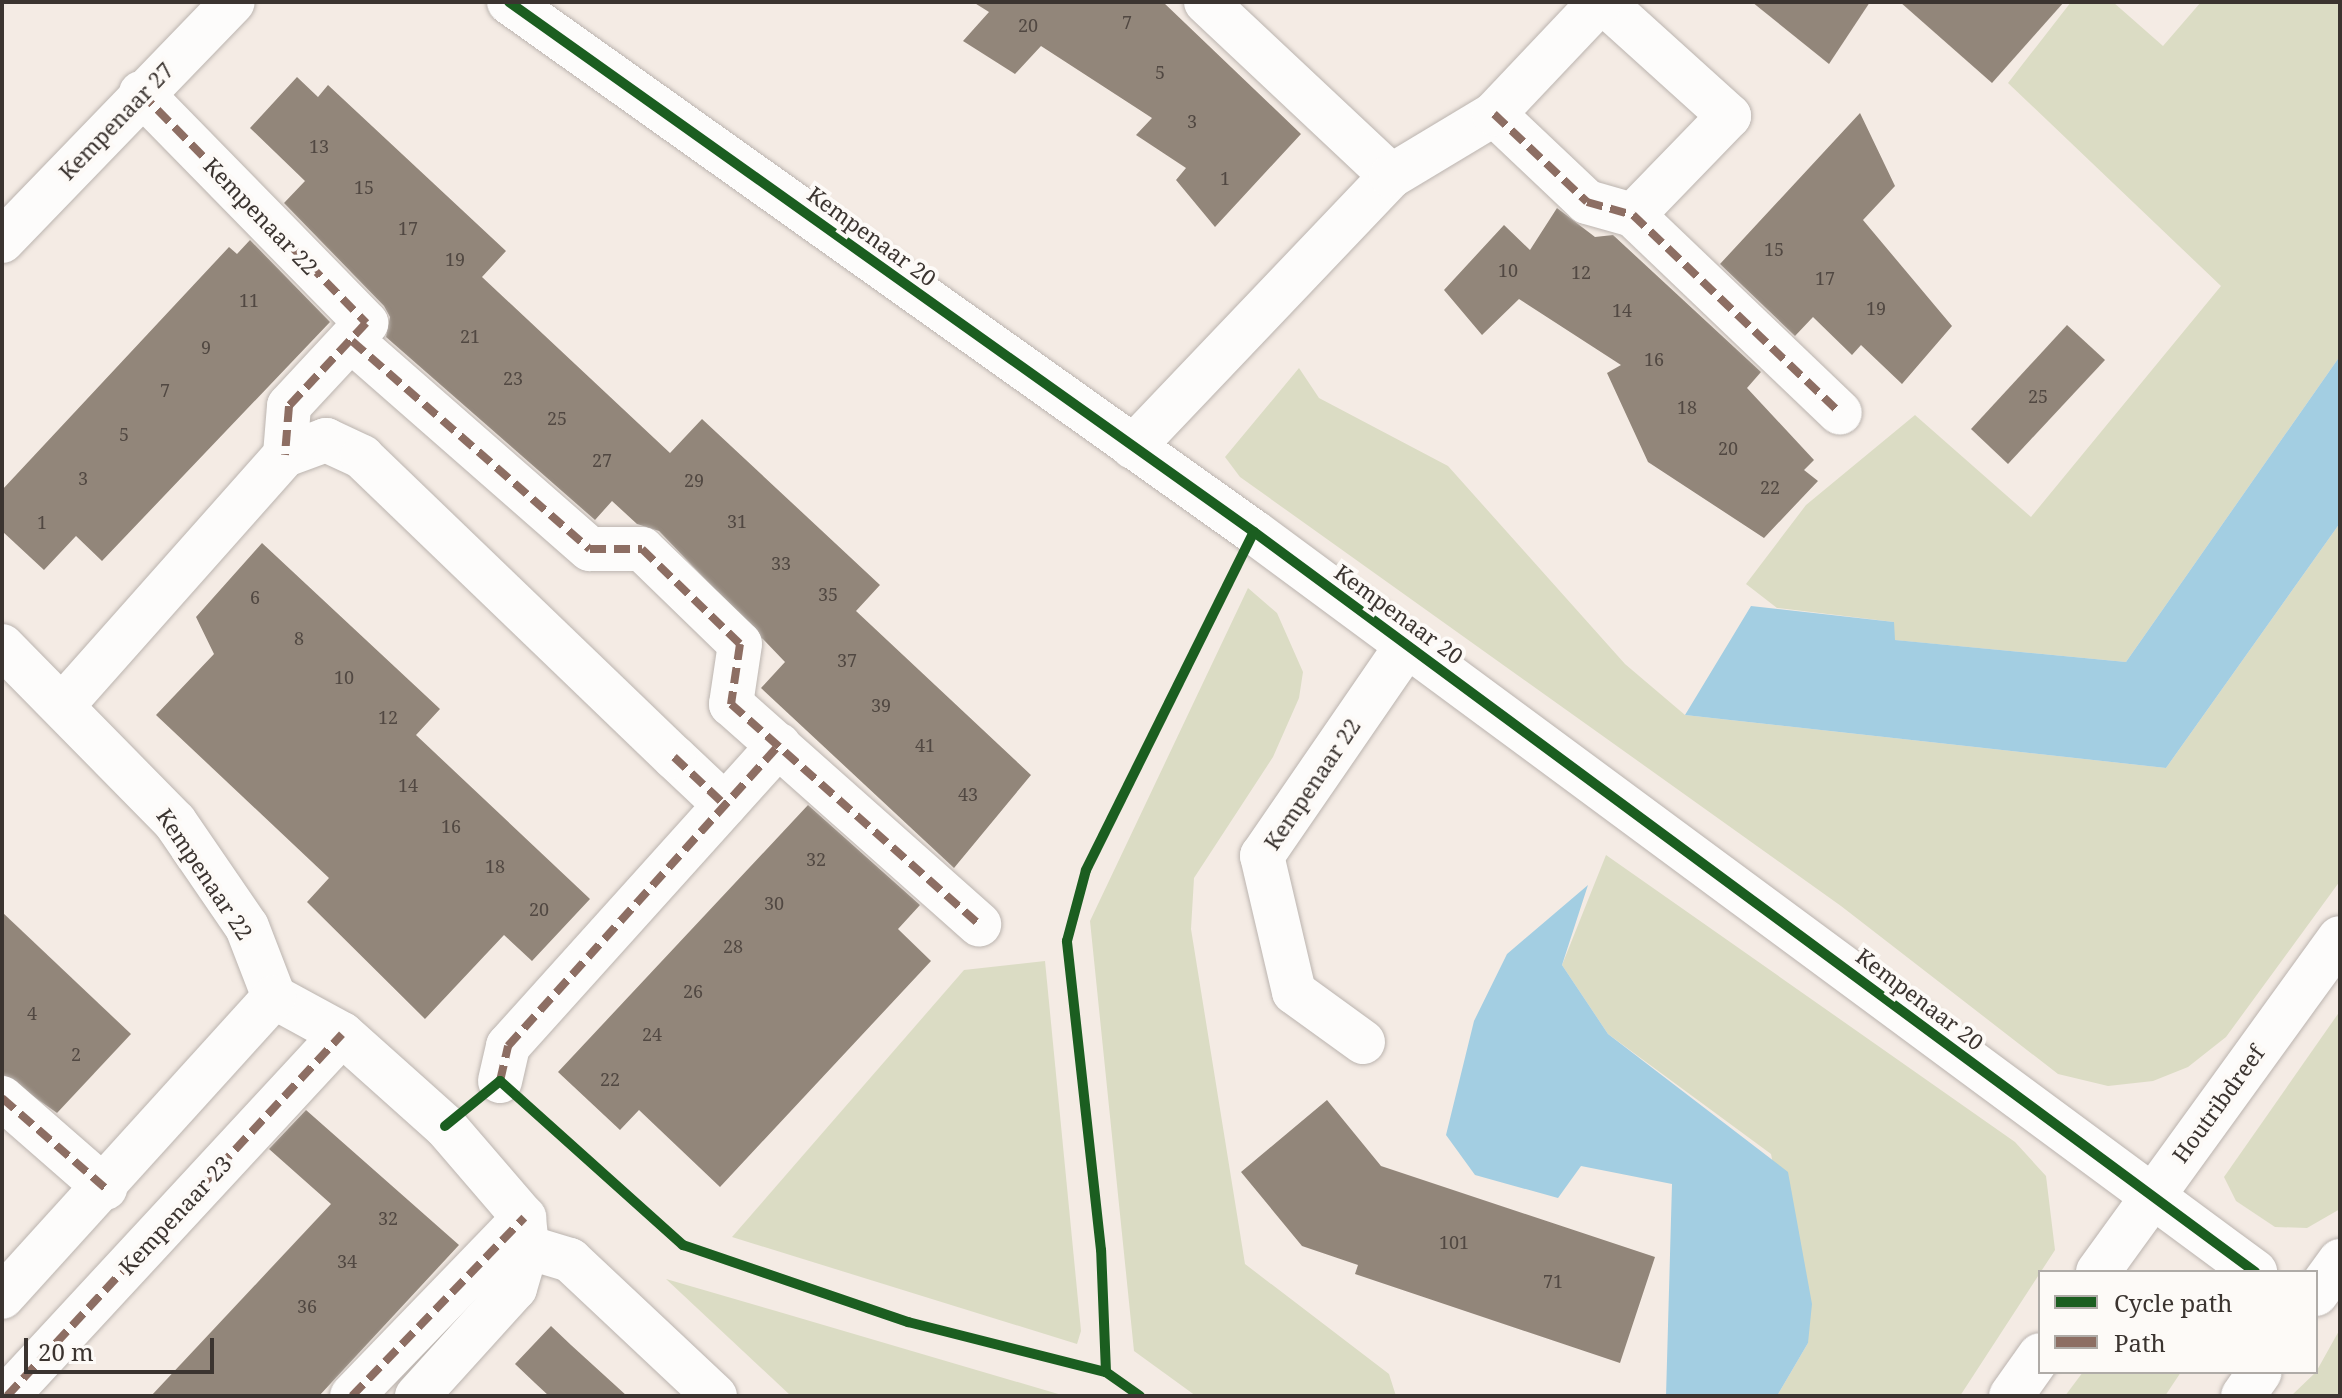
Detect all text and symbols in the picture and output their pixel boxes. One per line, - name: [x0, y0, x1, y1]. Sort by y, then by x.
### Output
- house number: 7: [1122, 11, 1132, 33]
- house number: 20: [1018, 14, 1038, 36]
- street label: Kempenaar 27: [54, 57, 178, 185]
- house number: 5: [1155, 61, 1165, 83]
- house number: 3: [1187, 110, 1197, 132]
- house number: 13: [309, 135, 329, 157]
- street label: Kempenaar 22: [199, 152, 323, 280]
- house number: 1: [1220, 167, 1230, 189]
- house number: 15: [354, 176, 374, 198]
- street label: Kempenaar 20: [803, 181, 941, 291]
- house number: 17: [398, 217, 418, 239]
- house number: 15: [1764, 238, 1784, 260]
- house number: 19: [445, 248, 465, 270]
- house number: 10: [1498, 259, 1518, 281]
- house number: 12: [1571, 261, 1591, 283]
- house number: 17: [1815, 267, 1835, 289]
- house number: 11: [239, 289, 259, 311]
- house number: 19: [1866, 297, 1886, 319]
- house number: 14: [1612, 299, 1632, 321]
- house number: 21: [460, 325, 480, 347]
- house number: 9: [201, 336, 211, 358]
- house number: 16: [1644, 348, 1664, 370]
- house number: 23: [503, 367, 523, 389]
- house number: 7: [160, 379, 170, 401]
- house number: 25: [2028, 385, 2048, 407]
- house number: 18: [1677, 396, 1697, 418]
- house number: 25: [547, 407, 567, 429]
- house number: 5: [119, 423, 129, 445]
- house number: 20: [1718, 437, 1738, 459]
- house number: 27: [592, 449, 612, 471]
- house number: 3: [78, 467, 88, 489]
- house number: 29: [684, 469, 704, 491]
- house number: 22: [1760, 476, 1780, 498]
- house number: 31: [727, 510, 747, 532]
- house number: 1: [37, 511, 47, 533]
- house number: 33: [771, 552, 791, 574]
- street label: Kempenaar 20: [1330, 559, 1468, 669]
- house number: 35: [818, 583, 838, 605]
- house number: 6: [250, 586, 260, 608]
- house number: 8: [294, 627, 304, 649]
- house number: 37: [837, 649, 857, 671]
- house number: 10: [334, 666, 354, 688]
- house number: 39: [871, 694, 891, 716]
- house number: 12: [378, 706, 398, 728]
- street label: Kempenaar 22: [1258, 713, 1366, 855]
- house number: 41: [915, 734, 935, 756]
- house number: 14: [398, 774, 418, 796]
- house number: 43: [958, 783, 978, 805]
- street label: Kempenaar 22: [151, 803, 259, 945]
- house number: 16: [441, 815, 461, 837]
- house number: 32: [806, 848, 826, 870]
- house number: 18: [485, 855, 505, 877]
- house number: 30: [764, 892, 784, 914]
- house number: 20: [529, 898, 549, 920]
- house number: 28: [723, 935, 743, 957]
- street label: Kempenaar 20: [1851, 943, 1989, 1055]
- house number: 26: [683, 980, 703, 1002]
- house number: 4: [27, 1002, 37, 1024]
- house number: 24: [642, 1023, 662, 1045]
- street label: Houtribdreef: [2167, 1040, 2269, 1168]
- house number: 2: [71, 1043, 81, 1065]
- house number: 22: [600, 1068, 620, 1090]
- street label: Kempenaar 23: [113, 1150, 237, 1280]
- house number: 32: [378, 1207, 398, 1229]
- house number: 101: [1439, 1231, 1469, 1253]
- house number: 34: [337, 1250, 357, 1272]
- house number: 71: [1543, 1270, 1563, 1292]
- legend: [2038, 1270, 2318, 1374]
- text: Cycle path: [2114, 1286, 2233, 1319]
- house number: 36: [297, 1295, 317, 1317]
- scale bar: [28, 1322, 218, 1372]
- text: Path: [2114, 1326, 2166, 1359]
- text: 20 m: [38, 1335, 94, 1368]

